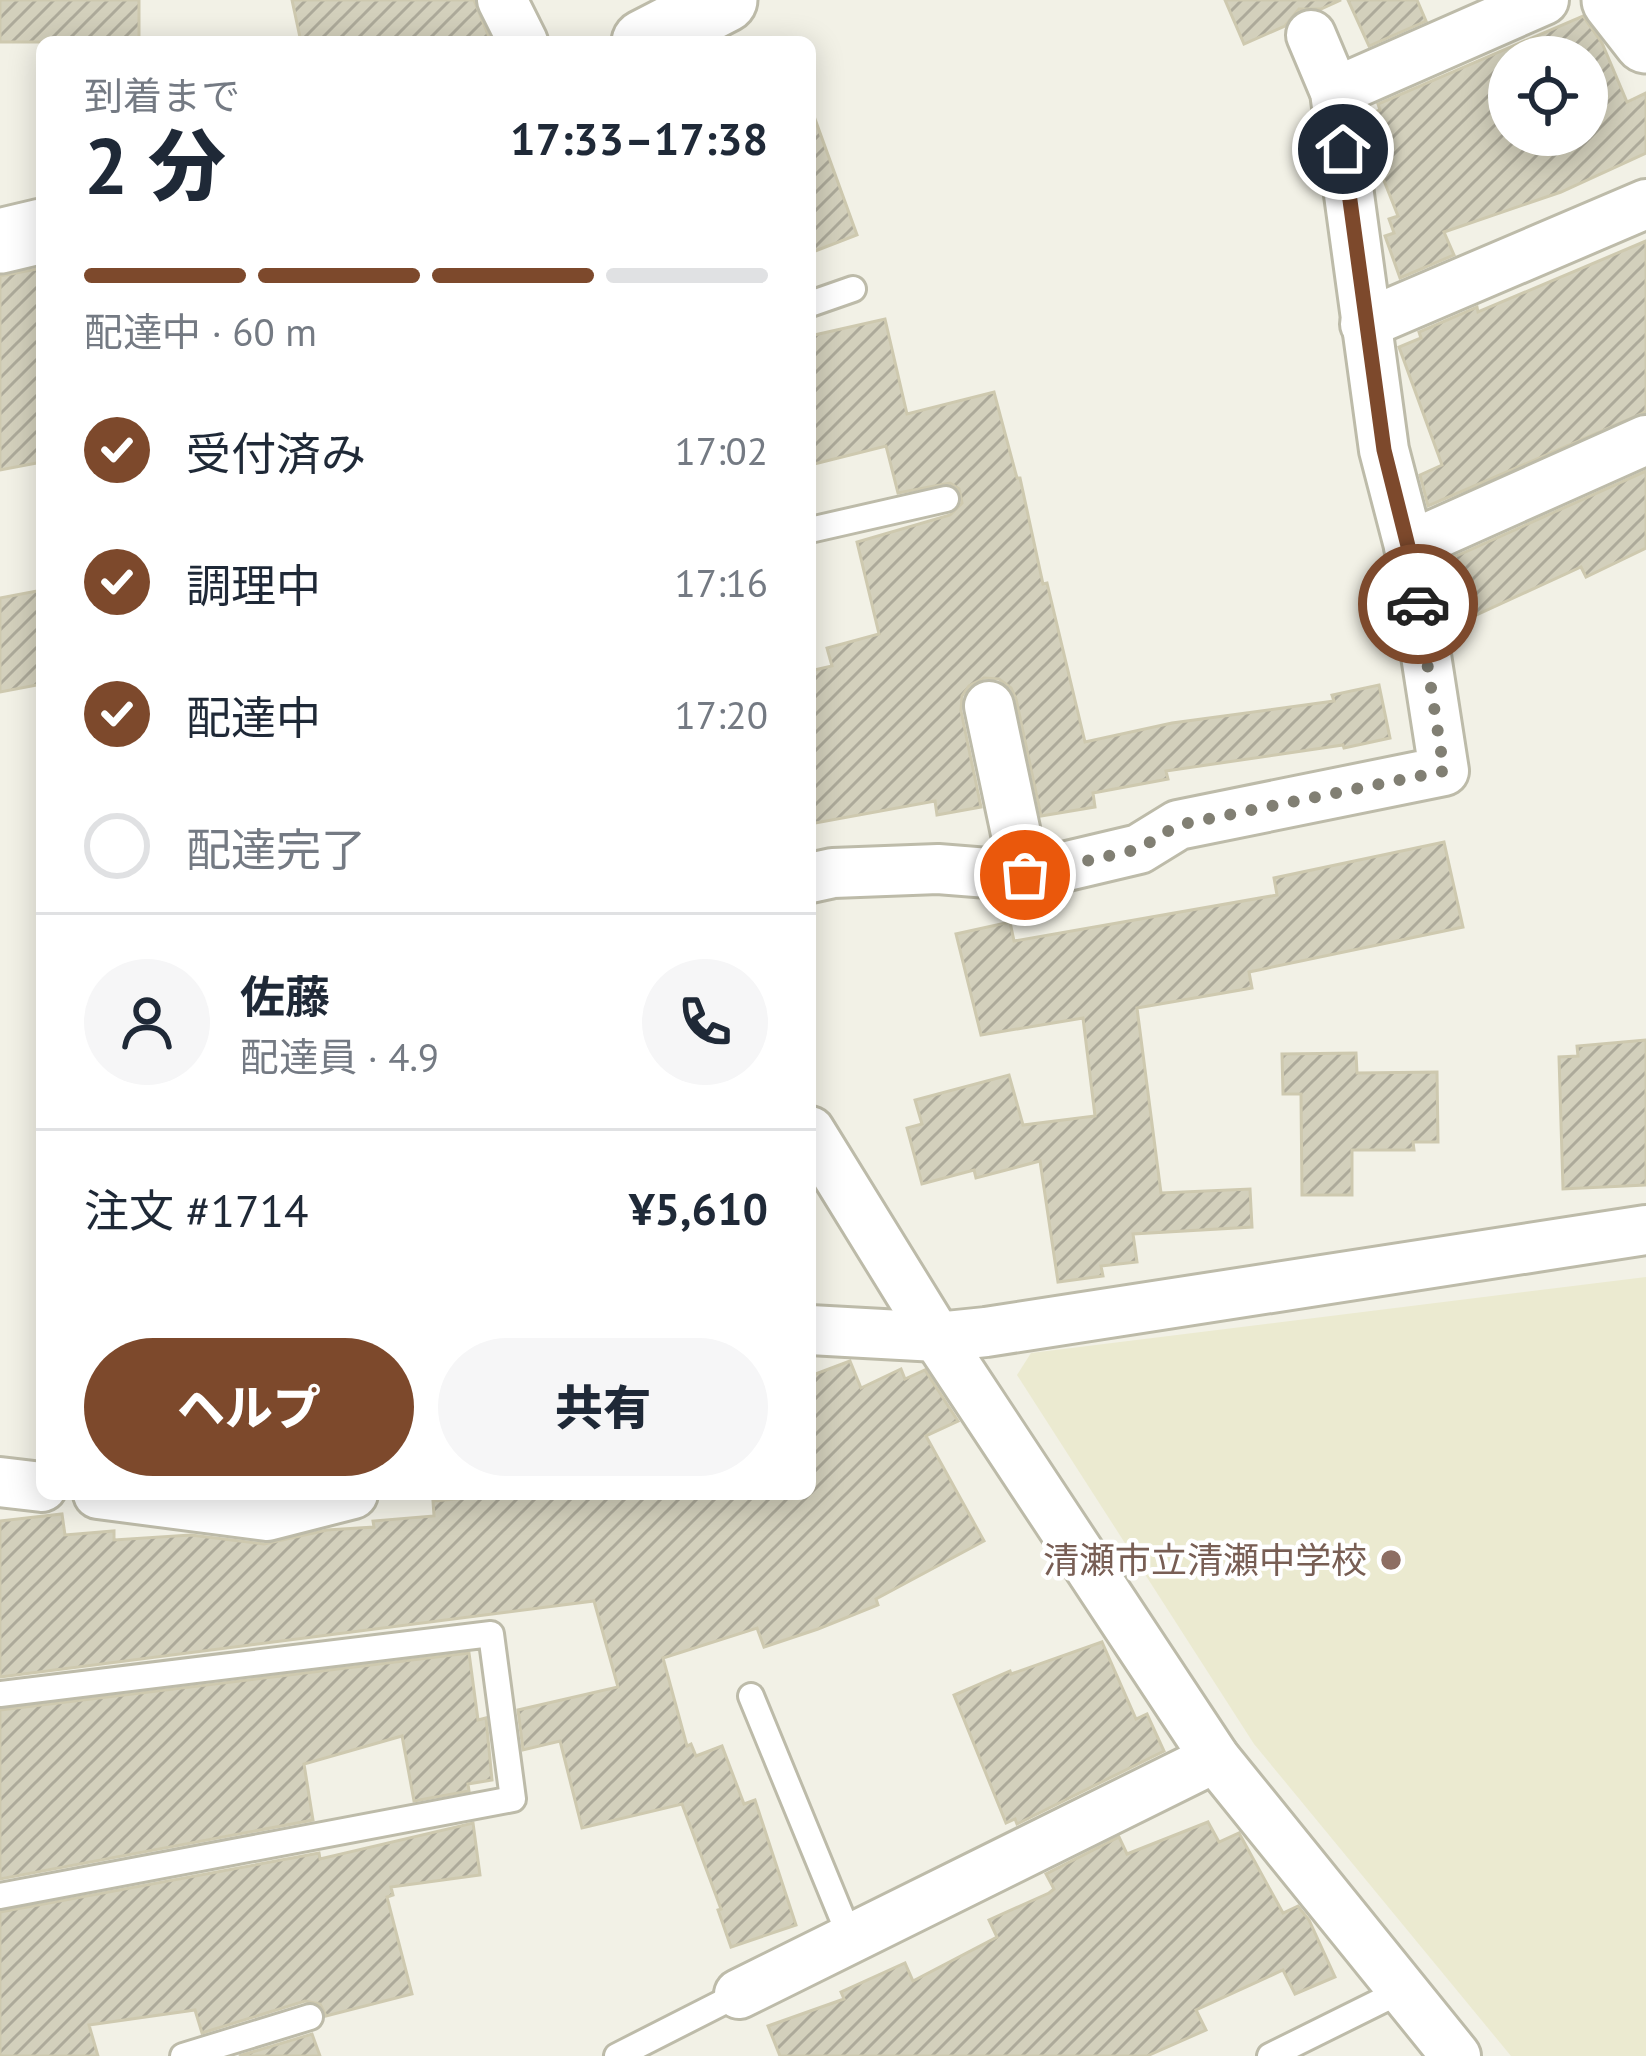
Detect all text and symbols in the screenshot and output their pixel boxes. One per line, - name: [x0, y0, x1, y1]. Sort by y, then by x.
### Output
- map controls: [1488, 36, 1608, 156]
- button: locate: [1488, 36, 1608, 156]
- text: 到着まで: [84, 70, 240, 121]
- pin: [1292, 98, 1394, 200]
- text: 17:33–17:38: [510, 109, 768, 167]
- text: 2 分: [84, 115, 226, 216]
- icon: home: [1310, 116, 1376, 182]
- text: 配達中 · 60 m: [84, 306, 317, 357]
- icon: check: [84, 417, 150, 483]
- text: 受付済み: [186, 424, 366, 482]
- text: 17:02: [674, 425, 768, 476]
- courier: [1358, 544, 1478, 664]
- icon: check: [84, 549, 150, 615]
- text: 調理中: [186, 556, 321, 614]
- text: 17:16: [674, 557, 768, 608]
- icon: car: [1385, 571, 1451, 637]
- icon: check: [84, 681, 150, 747]
- text: 配達中: [186, 688, 321, 746]
- text: 17:20: [674, 689, 768, 740]
- text: 配達完了: [186, 820, 366, 878]
- pin: [974, 824, 1076, 926]
- icon: bag: [992, 842, 1058, 908]
- button: person: [84, 959, 210, 1085]
- button: phone: [642, 959, 768, 1085]
- text: 佐藤: [240, 967, 330, 1025]
- text: 配達員 · 4.9: [240, 1031, 439, 1082]
- text: ¥5,610: [629, 1179, 768, 1237]
- text: 注文 #1714: [84, 1181, 309, 1239]
- button: ヘルプ: [84, 1338, 414, 1476]
- button: 共有: [438, 1338, 768, 1476]
- place label: 清瀬市立清瀬中学校: [1043, 1536, 1367, 1583]
- marker: 清瀬市立清瀬中学校: [1378, 1547, 1404, 1573]

